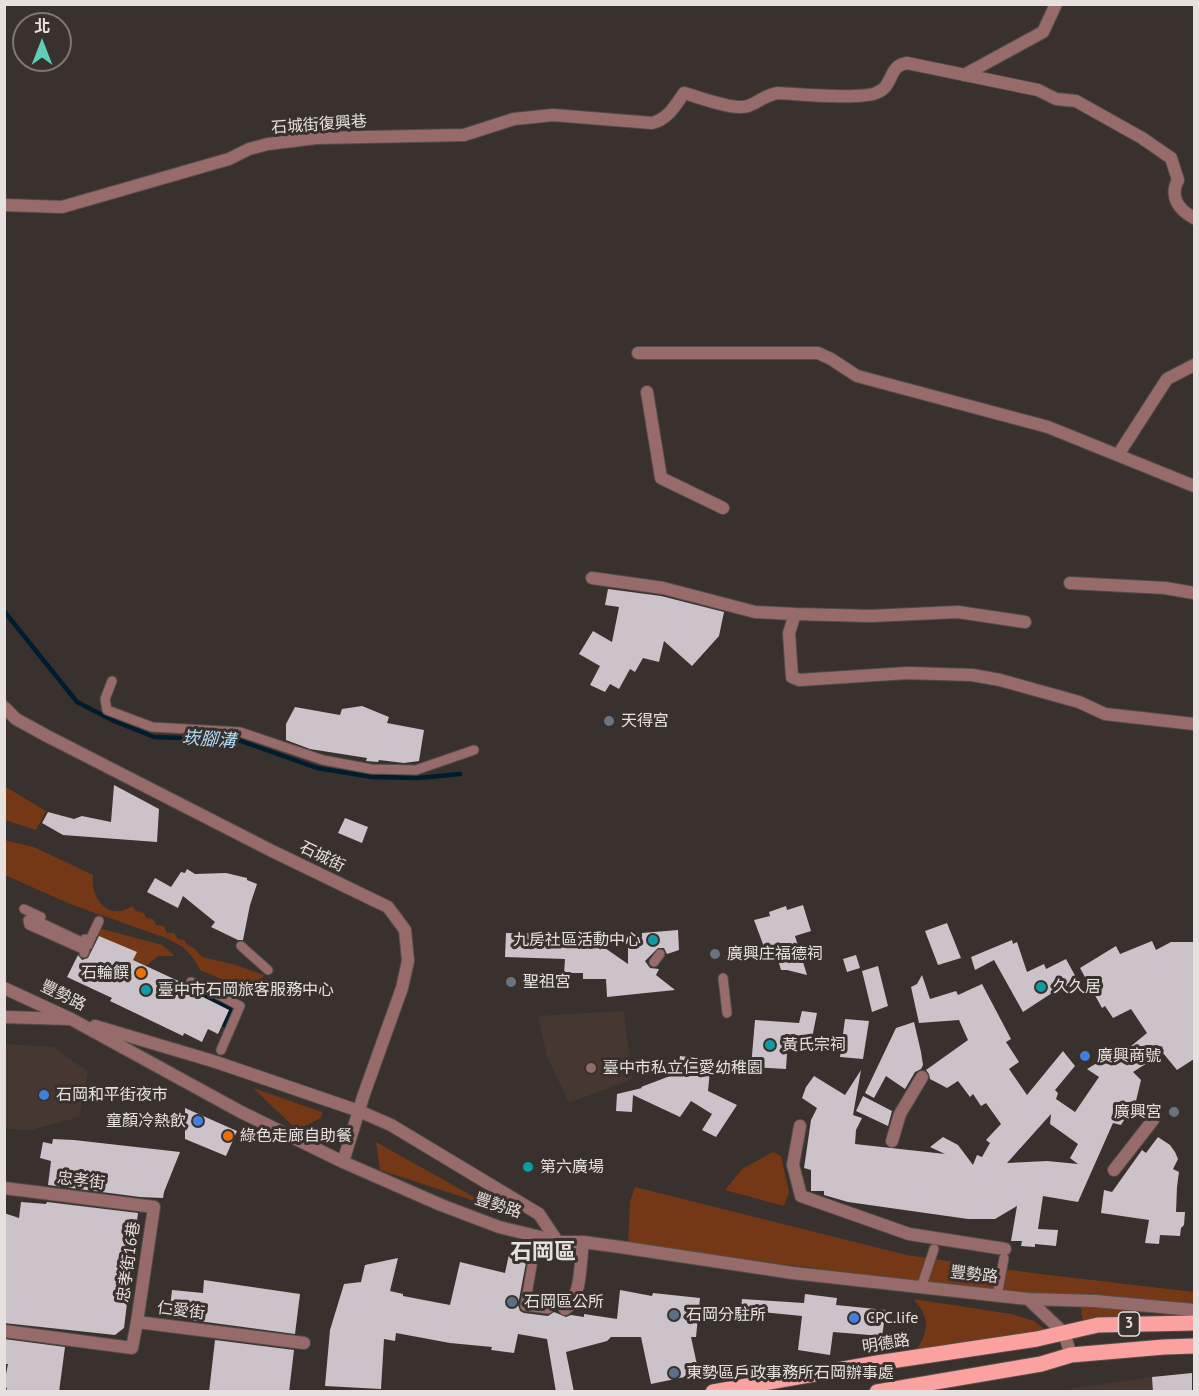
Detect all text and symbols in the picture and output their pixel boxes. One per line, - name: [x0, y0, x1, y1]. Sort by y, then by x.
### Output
- north arrow: [12, 12, 72, 72]
- text: 北: [34, 16, 50, 36]
- street label: 石城街復興巷: [270, 112, 368, 138]
- place label: 天得宮: [621, 711, 669, 731]
- marker: 天得宮: [602, 714, 616, 728]
- water label: 崁腳溝: [181, 727, 237, 753]
- street label: 石城街: [296, 838, 348, 876]
- place label: 九房社區活動中心: [513, 930, 641, 950]
- marker: 九房社區活動中心: [646, 933, 660, 947]
- place label: 廣興庄福德祠: [727, 944, 823, 964]
- marker: 廣興庄福德祠: [708, 947, 722, 961]
- place label: 石輪饌: [81, 963, 129, 983]
- marker: 石輪饌: [134, 966, 148, 980]
- place label: 聖祖宮: [523, 972, 571, 992]
- marker: 聖祖宮: [504, 975, 518, 989]
- street label: 豐勢路: [37, 977, 89, 1015]
- place label: 久久居: [1053, 977, 1101, 997]
- place label: 臺中市石岡旅客服務中心: [158, 980, 334, 1000]
- marker: 久久居: [1034, 980, 1048, 994]
- marker: 臺中市石岡旅客服務中心: [139, 983, 153, 997]
- place label: 黃氏宗祠: [782, 1035, 846, 1055]
- marker: 黃氏宗祠: [763, 1038, 777, 1052]
- place label: 廣興商號: [1097, 1046, 1161, 1066]
- marker: 廣興商號: [1078, 1049, 1092, 1063]
- place label: 臺中市私立仁愛幼稚園: [603, 1058, 763, 1078]
- marker: 臺中市私立仁愛幼稚園: [584, 1061, 598, 1075]
- place label: 石岡和平街夜市: [56, 1085, 168, 1105]
- marker: 石岡和平街夜市: [37, 1088, 51, 1102]
- place label: 廣興宮: [1114, 1102, 1162, 1122]
- marker: 廣興宮: [1167, 1105, 1181, 1119]
- place label: 童顏冷熱飲: [106, 1111, 186, 1131]
- marker: 童顏冷熱飲: [191, 1114, 205, 1128]
- place label: 綠色走廊自助餐: [240, 1126, 352, 1146]
- marker: 綠色走廊自助餐: [221, 1129, 235, 1143]
- place label: 第六廣場: [540, 1157, 604, 1177]
- marker: 第六廣場: [521, 1160, 535, 1174]
- street label: 忠孝街: [56, 1169, 106, 1193]
- street label: 豐勢路: [472, 1189, 524, 1223]
- street label: 忠孝街16巷: [114, 1220, 144, 1304]
- district label: 石岡區: [510, 1240, 576, 1266]
- street label: 豐勢路: [949, 1263, 999, 1287]
- place label: 石岡區公所: [524, 1292, 604, 1312]
- marker: 石岡區公所: [505, 1295, 519, 1309]
- street label: 仁愛街: [156, 1299, 206, 1323]
- place label: 石岡分駐所: [686, 1305, 766, 1325]
- marker: 石岡分駐所: [667, 1308, 681, 1322]
- place label: CPC.life: [866, 1308, 918, 1328]
- marker: CPC.life: [847, 1311, 861, 1325]
- road number: 3: [1118, 1312, 1140, 1336]
- street label: 明德路: [861, 1331, 911, 1357]
- place label: 東勢區戶政事務所石岡辦事處: [686, 1363, 894, 1383]
- marker: 東勢區戶政事務所石岡辦事處: [667, 1366, 681, 1380]

